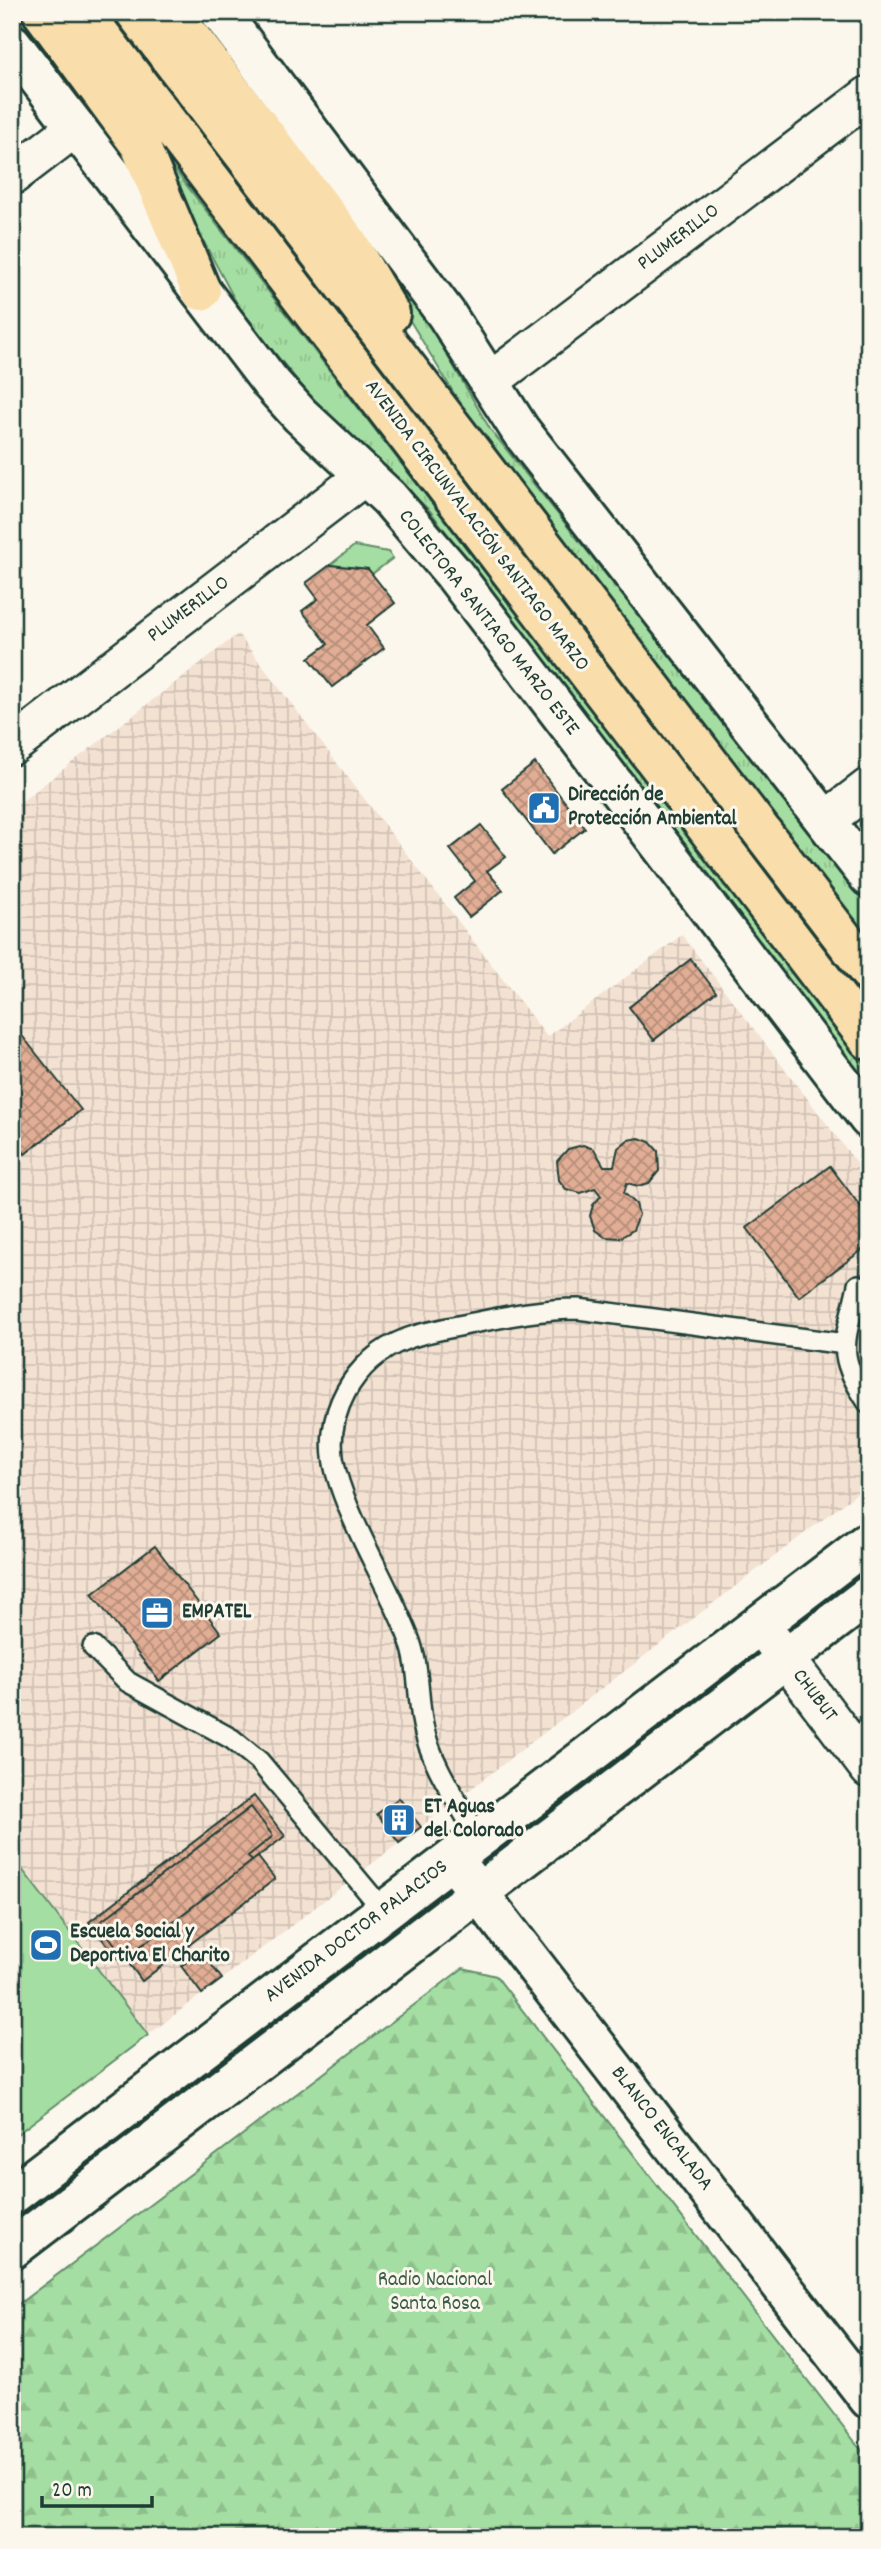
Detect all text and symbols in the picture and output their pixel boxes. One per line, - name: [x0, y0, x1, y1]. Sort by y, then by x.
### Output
- street label: PLUMERILLO: [632, 197, 726, 279]
- street label: AVENIDA CIRCUNVALACIÓN SANTIAGO MARZO: [356, 374, 596, 678]
- street label: COLECTORA SANTIAGO MARZO ESTE: [390, 504, 586, 743]
- street label: PLUMERILLO: [142, 569, 236, 651]
- place label: Dirección de Protección Ambiental: [568, 781, 738, 835]
- public building icon: Dirección de Protección Ambiental: [525, 789, 563, 827]
- office icon: EMPATEL: [138, 1594, 176, 1632]
- place label: EMPATEL: [182, 1598, 252, 1628]
- street label: CHUBUT: [784, 1663, 844, 1729]
- place label: ET Aguas del Colorado: [424, 1793, 524, 1847]
- building icon: ET Aguas del Colorado: [380, 1801, 418, 1839]
- street label: AVENIDA DOCTOR PALACIOS: [259, 1853, 455, 2011]
- place label: Escuela Social y Deportiva El Charito: [70, 1918, 230, 1972]
- sports icon: Escuela Social y Deportiva El Charito: [27, 1926, 65, 1964]
- street label: BLANCO ENCALADA: [602, 2060, 720, 2198]
- park label: Radio Nacional Santa Rosa: [378, 2266, 492, 2320]
- scale bar: [42, 2465, 152, 2509]
- text: 20 m: [52, 2477, 92, 2507]

